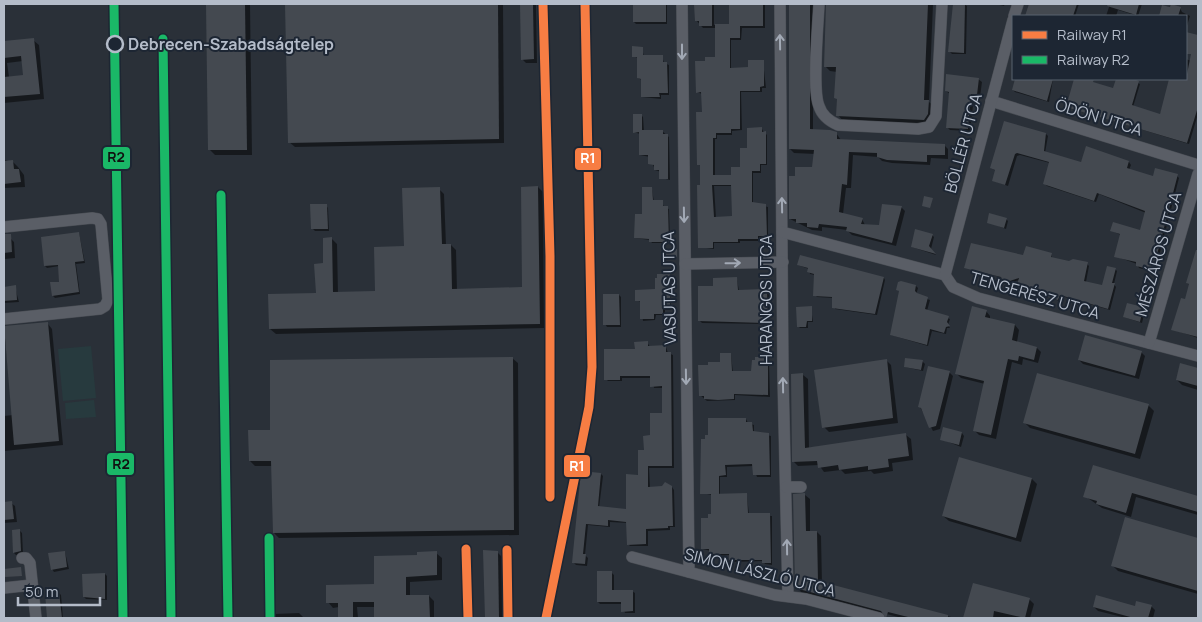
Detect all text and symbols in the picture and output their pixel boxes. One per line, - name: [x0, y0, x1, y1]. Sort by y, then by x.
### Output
- legend: [1012, 15, 1187, 80]
- text: Railway R1: [1057, 24, 1127, 45]
- place label: Debrecen-Szabadságtelep: [128, 33, 334, 55]
- marker: Debrecen-Szabadságtelep: [106, 35, 124, 53]
- one-way arrow: [776, 35, 785, 51]
- one-way arrow: [677, 44, 687, 60]
- text: Railway R2: [1057, 49, 1130, 70]
- street label: BÖLLÉR UTCA: [939, 91, 987, 195]
- street label: ÖDÖN UTCA: [1053, 93, 1145, 141]
- line badge: R2: [102, 146, 131, 170]
- text: R2: [107, 147, 125, 166]
- line badge: R1: [574, 147, 602, 171]
- text: R1: [580, 148, 596, 167]
- street label: MÉSZÁROS UTCA: [1130, 189, 1186, 319]
- one-way arrow: [777, 197, 787, 214]
- one-way arrow: [679, 206, 689, 223]
- street label: VASUTAS UTCA: [657, 231, 681, 345]
- street label: HARANGOS UTCA: [755, 235, 777, 365]
- one-way arrow: [725, 258, 741, 268]
- street label: TENGERÉSZ UTCA: [968, 266, 1102, 324]
- one-way arrow: [681, 369, 691, 385]
- one-way arrow: [778, 377, 788, 394]
- line badge: R2: [106, 452, 135, 476]
- text: R2: [112, 454, 130, 473]
- line badge: R1: [563, 454, 591, 478]
- text: R1: [569, 456, 585, 475]
- one-way arrow: [782, 539, 792, 556]
- street label: SIMON LÁSZLÓ UTCA: [682, 543, 838, 601]
- scale bar: [18, 574, 100, 606]
- text: 50 m: [25, 581, 59, 602]

